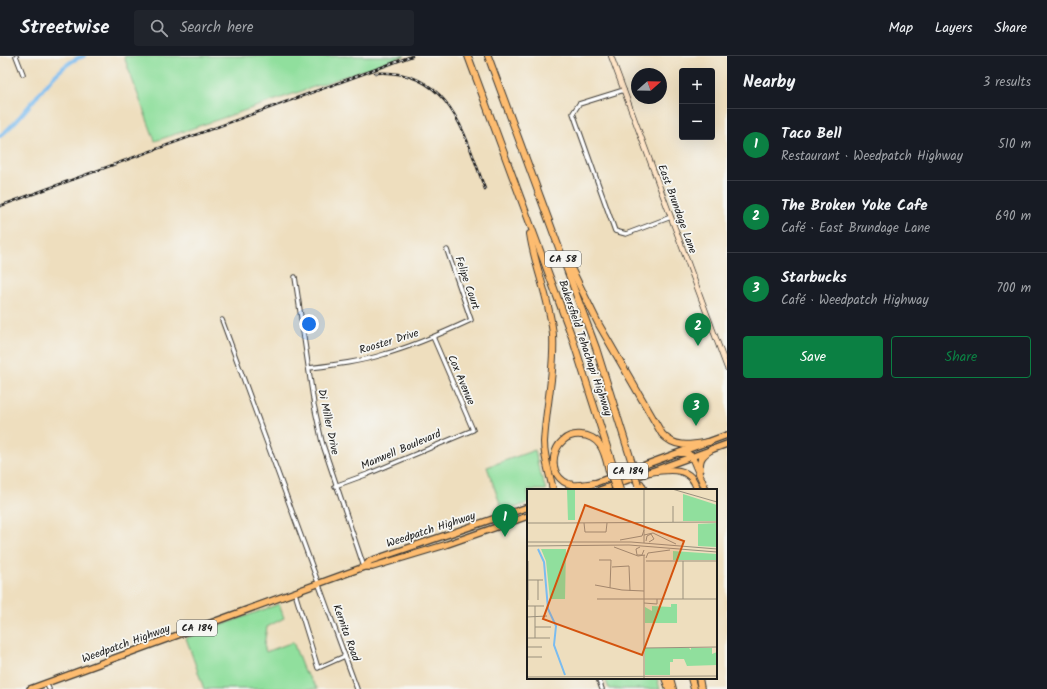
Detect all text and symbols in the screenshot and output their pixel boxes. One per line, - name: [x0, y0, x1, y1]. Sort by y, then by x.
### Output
- search box: [134, 10, 414, 46]
- text: Streetwise: [20, 13, 110, 43]
- text: Search here: [180, 16, 254, 40]
- icon: search: [148, 17, 170, 39]
- text: Map: [889, 17, 913, 39]
- text: Layers: [935, 17, 973, 39]
- text: Share: [995, 17, 1027, 39]
- north arrow: [631, 68, 667, 104]
- map controls: [679, 68, 715, 140]
- button: +: [679, 68, 715, 104]
- text: Nearby: [743, 69, 795, 96]
- text: 3 results: [983, 72, 1031, 93]
- button: −: [679, 104, 715, 140]
- text: Taco Bell: [781, 122, 841, 146]
- text: 1: [754, 134, 758, 155]
- text: 510 m: [998, 134, 1031, 155]
- text: Restaurant · Weedpatch Highway: [781, 146, 963, 167]
- street label: East Brundage Lane: [652, 162, 702, 256]
- text: The Broken Yoke Cafe: [781, 194, 928, 218]
- text: 2: [752, 206, 760, 227]
- text: 690 m: [995, 206, 1031, 227]
- text: Café · East Brundage Lane: [781, 218, 930, 239]
- road number: CA 58: [545, 251, 581, 267]
- street label: Felipe Court: [449, 254, 485, 313]
- text: Starbucks: [781, 266, 847, 290]
- street label: Bakersfield Tehachapi Highway: [553, 278, 617, 419]
- text: 3: [752, 278, 760, 299]
- text: 700 m: [996, 278, 1031, 299]
- text: Café · Weedpatch Highway: [781, 290, 929, 311]
- pin: 2: [685, 313, 711, 346]
- your location: [299, 314, 319, 334]
- street label: Rooster Drive: [357, 324, 421, 360]
- button: Save: [743, 336, 883, 378]
- button: Share: [891, 336, 1031, 378]
- street label: Cox Avenue: [442, 352, 480, 408]
- street label: Di Miller Drive: [312, 387, 344, 457]
- pin: 3: [683, 393, 709, 426]
- street label: Manwell Boulevard: [358, 425, 444, 475]
- road number: CA 184: [608, 463, 648, 479]
- inset map: [527, 489, 717, 679]
- pin: 1: [492, 504, 518, 537]
- street label: Weedpatch Highway: [384, 507, 479, 553]
- street label: Kernita Road: [327, 602, 365, 664]
- street label: Weedpatch Highway: [79, 619, 173, 668]
- road number: CA 184: [177, 620, 217, 636]

